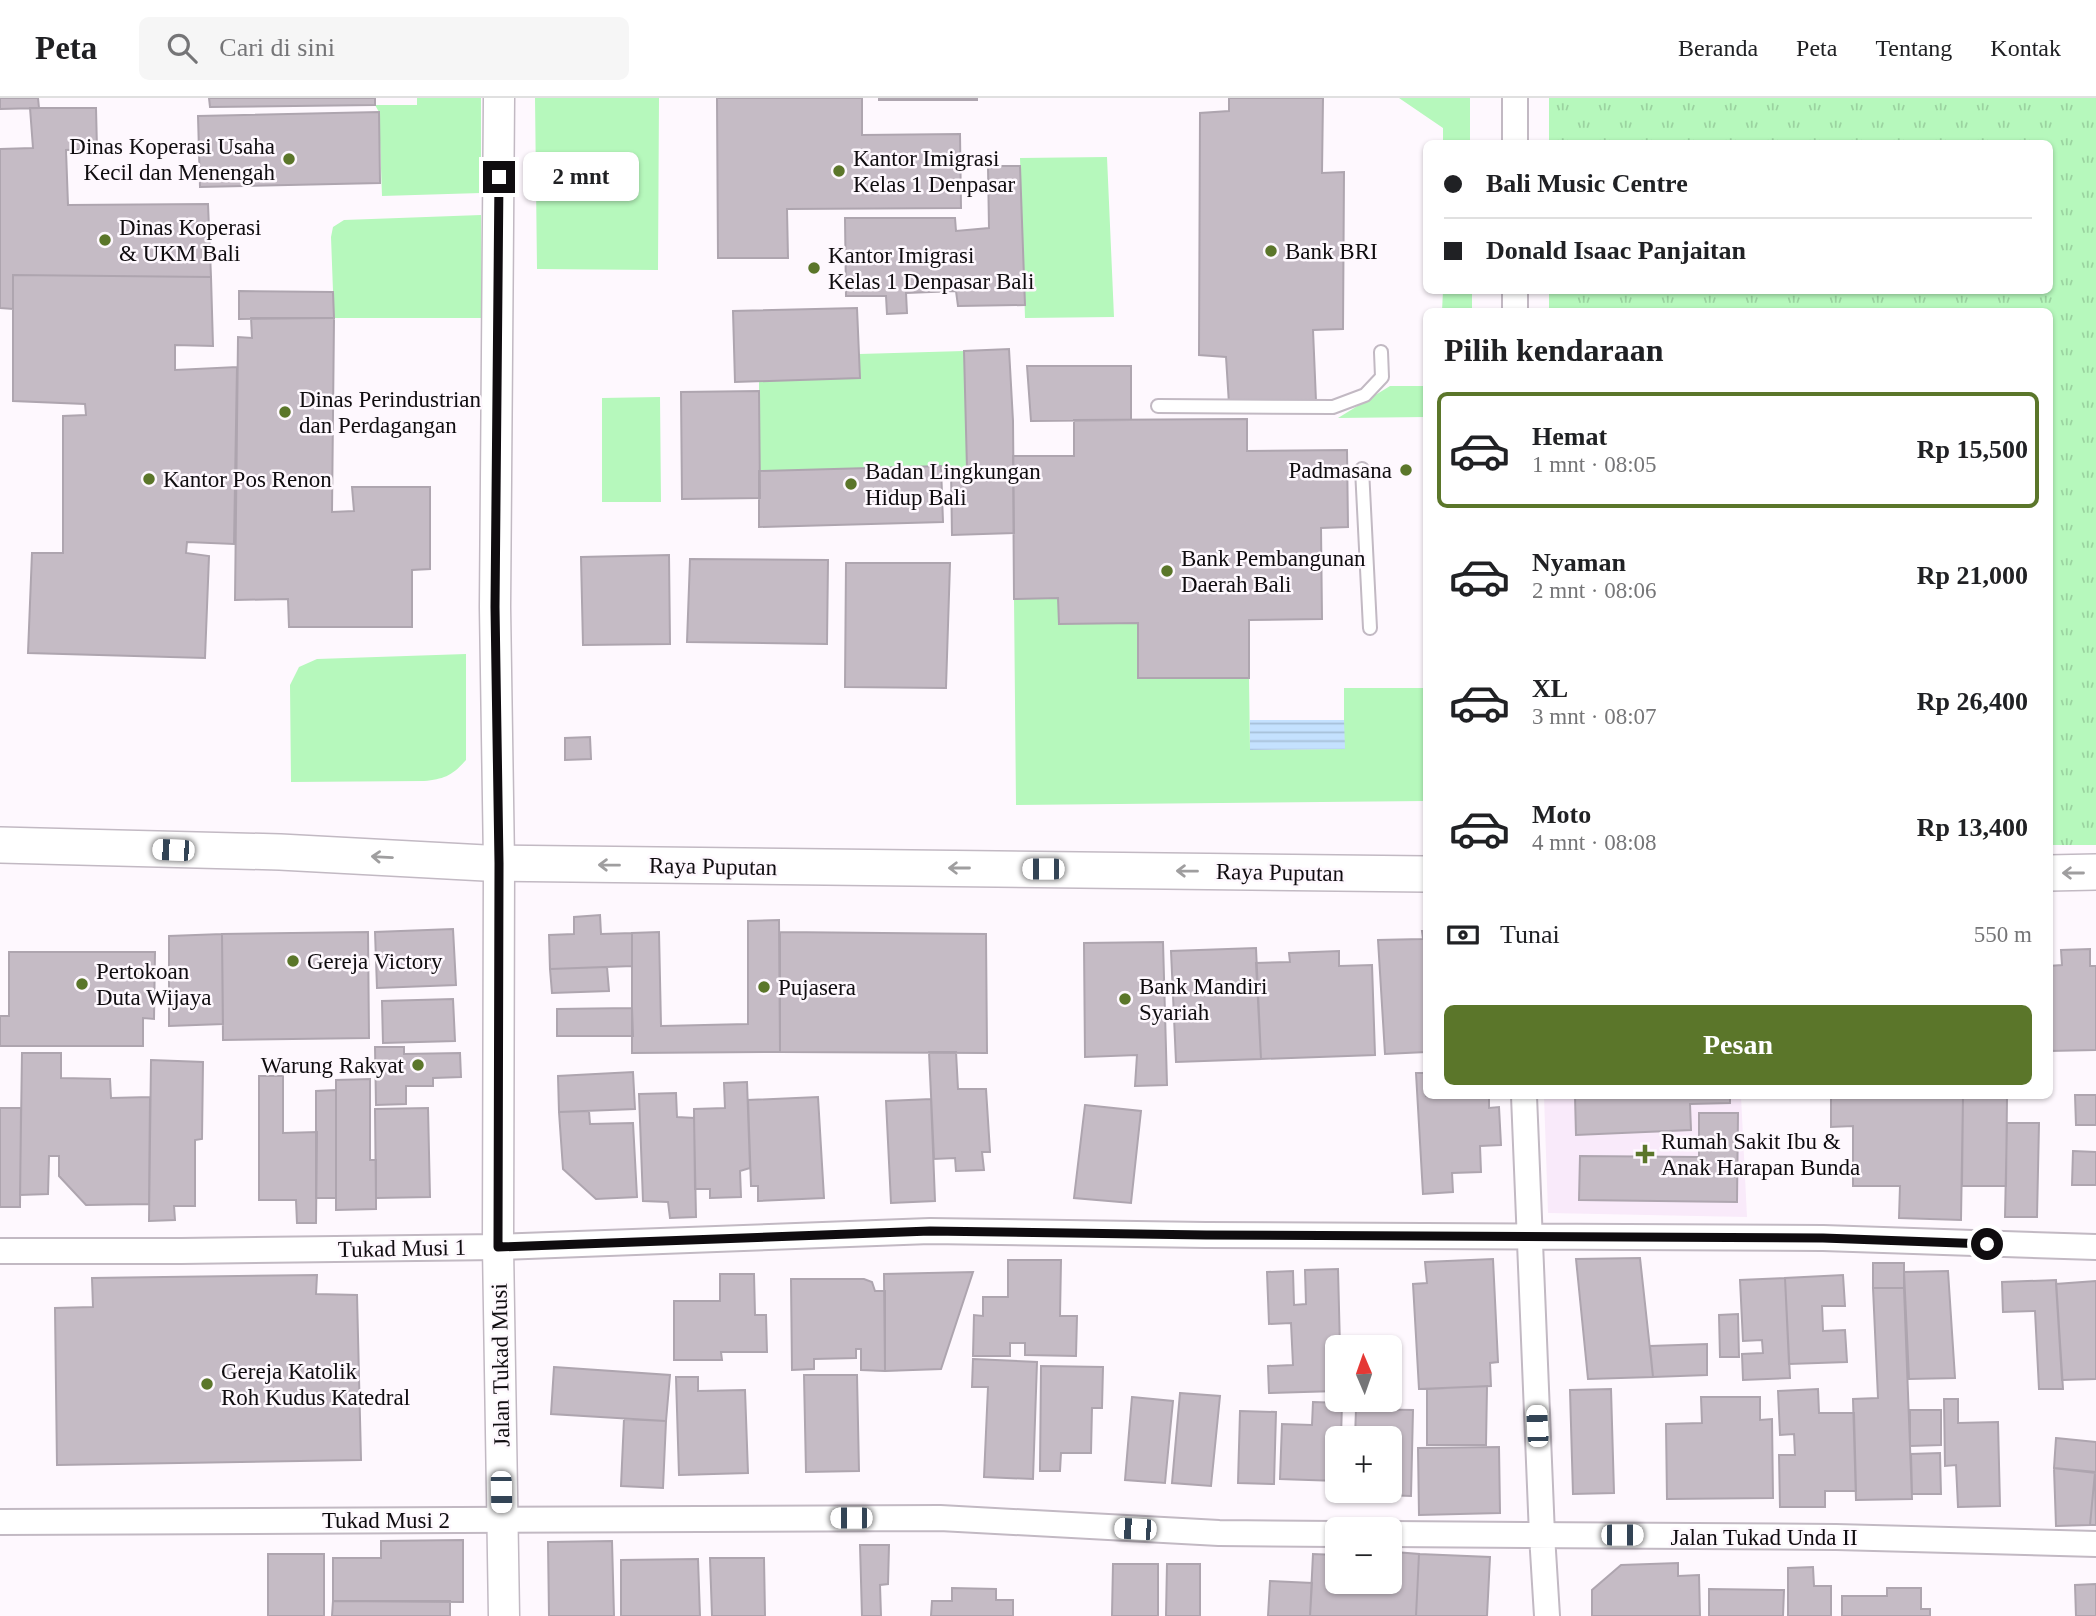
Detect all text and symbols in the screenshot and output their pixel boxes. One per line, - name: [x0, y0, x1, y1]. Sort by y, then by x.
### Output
- search box: [139, 17, 629, 80]
- icon: search: [163, 29, 201, 67]
- text: Peta: [35, 30, 97, 66]
- text: Cari di sini: [219, 33, 335, 62]
- text: Beranda: [1678, 35, 1758, 61]
- text: Peta: [1796, 35, 1837, 61]
- text: Tentang: [1875, 35, 1952, 61]
- text: Kontak: [1990, 35, 2061, 61]
- place label: Dinas Koperasi Usaha Kecil dan Menengah: [69, 134, 275, 185]
- place label: Kantor Imigrasi Kelas 1 Denpasar: [853, 146, 1016, 197]
- marker: Dinas Koperasi Usaha Kecil dan Menengah: [281, 151, 297, 167]
- callout: 2 mnt: [524, 153, 639, 202]
- route end: [483, 161, 515, 193]
- marker: Kantor Imigrasi Kelas 1 Denpasar: [831, 163, 847, 179]
- text: 2 mnt: [553, 164, 609, 189]
- text: Bali Music Centre: [1486, 169, 1688, 198]
- place label: Dinas Koperasi & UKM Bali: [119, 215, 261, 266]
- marker: Dinas Koperasi & UKM Bali: [97, 232, 113, 248]
- text: Donald Isaac Panjaitan: [1486, 236, 1746, 265]
- place label: Bank BRI: [1285, 239, 1378, 264]
- place label: Kantor Imigrasi Kelas 1 Denpasar Bali: [828, 243, 1034, 294]
- marker: Bank BRI: [1263, 243, 1279, 259]
- marker: Kantor Imigrasi Kelas 1 Denpasar Bali: [806, 260, 822, 276]
- text: Pilih kendaraan: [1444, 332, 1664, 368]
- place label: Dinas Perindustrian dan Perdagangan: [299, 387, 482, 438]
- marker: Dinas Perindustrian dan Perdagangan: [277, 404, 293, 420]
- icon: car: [1448, 419, 1511, 482]
- text: Hemat: [1532, 422, 1607, 451]
- text: Rp 15,500: [1917, 435, 2028, 464]
- text: 1 mnt · 08:05: [1532, 452, 1657, 477]
- place label: Padmasana: [1289, 458, 1392, 483]
- place label: Badan Lingkungan Hidup Bali: [865, 459, 1041, 510]
- marker: Padmasana: [1398, 462, 1414, 478]
- place label: Kantor Pos Renon: [163, 467, 332, 492]
- marker: Kantor Pos Renon: [141, 471, 157, 487]
- marker: Badan Lingkungan Hidup Bali: [843, 476, 859, 492]
- icon: car: [1448, 545, 1511, 608]
- place label: Bank Pembangunan Daerah Bali: [1181, 546, 1366, 597]
- text: Nyaman: [1532, 548, 1626, 577]
- text: Rp 21,000: [1917, 561, 2028, 590]
- marker: Bank Pembangunan Daerah Bali: [1159, 563, 1175, 579]
- text: 2 mnt · 08:06: [1532, 578, 1657, 603]
- icon: car: [1448, 671, 1511, 734]
- text: XL: [1532, 674, 1568, 703]
- text: Rp 26,400: [1917, 687, 2028, 716]
- text: 3 mnt · 08:07: [1532, 704, 1657, 729]
- icon: car: [1448, 797, 1511, 860]
- text: Moto: [1532, 800, 1591, 829]
- text: Rp 13,400: [1917, 813, 2028, 842]
- text: 4 mnt · 08:08: [1532, 830, 1657, 855]
- car: [152, 839, 195, 861]
- one-way arrow: [371, 851, 394, 864]
- street label: Raya Puputan: [649, 853, 778, 880]
- one-way arrow: [598, 858, 621, 871]
- car: [1023, 859, 1065, 880]
- street label: Raya Puputan: [1216, 859, 1345, 886]
- one-way arrow: [948, 861, 971, 875]
- one-way arrow: [1175, 864, 1198, 878]
- one-way arrow: [2061, 866, 2084, 879]
- icon: cash: [1444, 916, 1482, 954]
- text: Tunai: [1500, 920, 1560, 949]
- text: 550 m: [1974, 922, 2032, 947]
- place label: Gereja Victory: [307, 949, 443, 974]
- marker: Gereja Victory: [285, 953, 301, 969]
- place label: Pertokoan Duta Wijaya: [96, 959, 212, 1010]
- place label: Bank Mandiri Syariah: [1139, 974, 1267, 1025]
- place label: Pujasera: [778, 975, 856, 1000]
- marker: Pertokoan Duta Wijaya: [74, 976, 90, 992]
- marker: Pujasera: [756, 979, 772, 995]
- marker: Bank Mandiri Syariah: [1117, 991, 1133, 1007]
- button: Pesan: [1444, 1005, 2032, 1085]
- place label: Warung Rakyat: [261, 1053, 405, 1078]
- marker: Warung Rakyat: [410, 1057, 426, 1073]
- place label: Rumah Sakit Ibu & Anak Harapan Bunda: [1661, 1129, 1860, 1180]
- marker: Rumah Sakit Ibu & Anak Harapan Bunda: [1635, 1144, 1655, 1164]
- route start: [1971, 1228, 2003, 1260]
- street label: Tukad Musi 1: [338, 1235, 466, 1262]
- street label: Jalan Tukad Musi: [487, 1283, 514, 1447]
- north arrow: [1325, 1335, 1402, 1412]
- map controls: [1325, 1335, 1402, 1594]
- place label: Gereja Katolik Roh Kudus Katedral: [221, 1359, 410, 1410]
- marker: Gereja Katolik Roh Kudus Katedral: [199, 1376, 215, 1392]
- car: [1526, 1404, 1549, 1448]
- button: +: [1325, 1426, 1402, 1503]
- car: [491, 1471, 512, 1513]
- street label: Tukad Musi 2: [322, 1508, 450, 1533]
- car: [831, 1508, 873, 1529]
- car: [1114, 1517, 1157, 1541]
- button: −: [1325, 1517, 1402, 1594]
- car: [1602, 1525, 1644, 1546]
- street label: Jalan Tukad Unda II: [1670, 1525, 1858, 1550]

